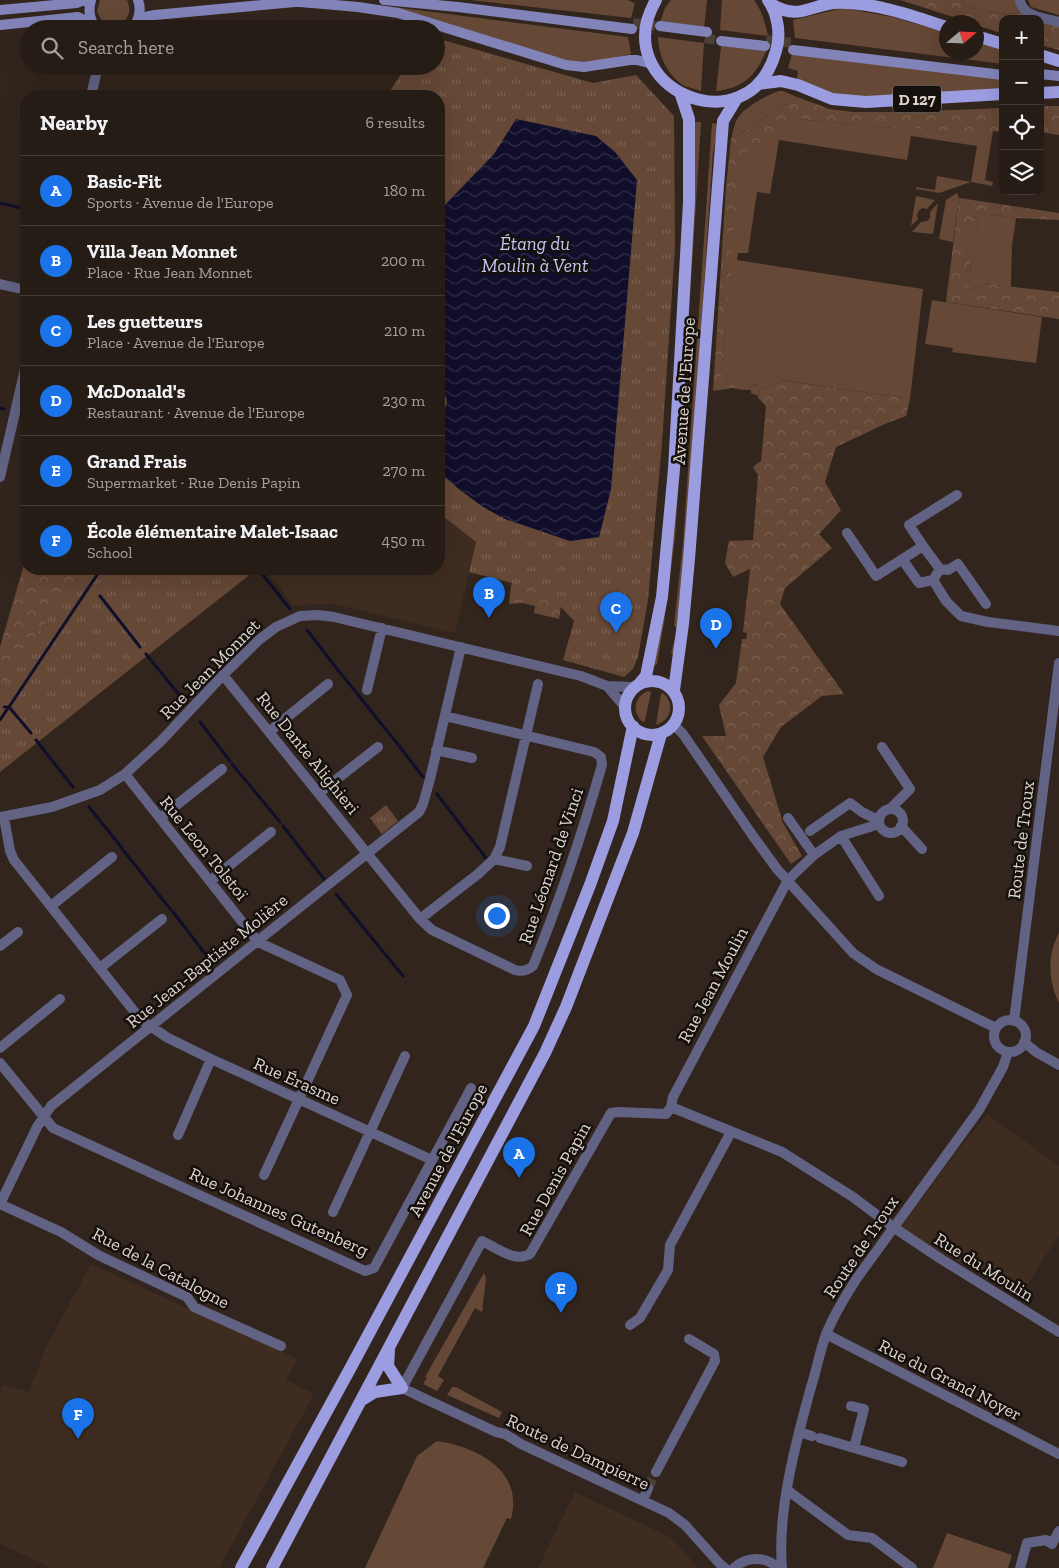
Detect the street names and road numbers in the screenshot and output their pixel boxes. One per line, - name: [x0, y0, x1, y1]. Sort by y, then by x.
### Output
- road number: D 127: [893, 86, 941, 112]
- street label: Avenue de l'Europe: [668, 317, 700, 465]
- street label: Rue Jean Monnet: [155, 614, 265, 724]
- street label: Rue Dante Alighieri: [252, 687, 364, 819]
- street label: Route de Troux: [1003, 780, 1039, 900]
- street label: Rue Léonard de Vinci: [514, 785, 588, 947]
- street label: Rue Leon Tolstoï: [155, 791, 253, 905]
- street label: Rue Jean-Baptiste Molière: [122, 889, 292, 1033]
- street label: Rue Jean Moulin: [673, 923, 753, 1047]
- street label: Rue Érasme: [250, 1052, 344, 1110]
- street label: Avenue de l'Europe: [404, 1080, 492, 1220]
- street label: Rue Denis Papin: [515, 1118, 596, 1240]
- street label: Rue Johannes Gutenberg: [186, 1163, 372, 1261]
- street label: Route de Troux: [819, 1192, 903, 1302]
- street label: Rue de la Catalogne: [89, 1223, 233, 1313]
- street label: Rue du Moulin: [930, 1228, 1038, 1307]
- street label: Rue du Grand Noyer: [875, 1334, 1025, 1426]
- street label: Route de Dampierre: [503, 1409, 653, 1495]

